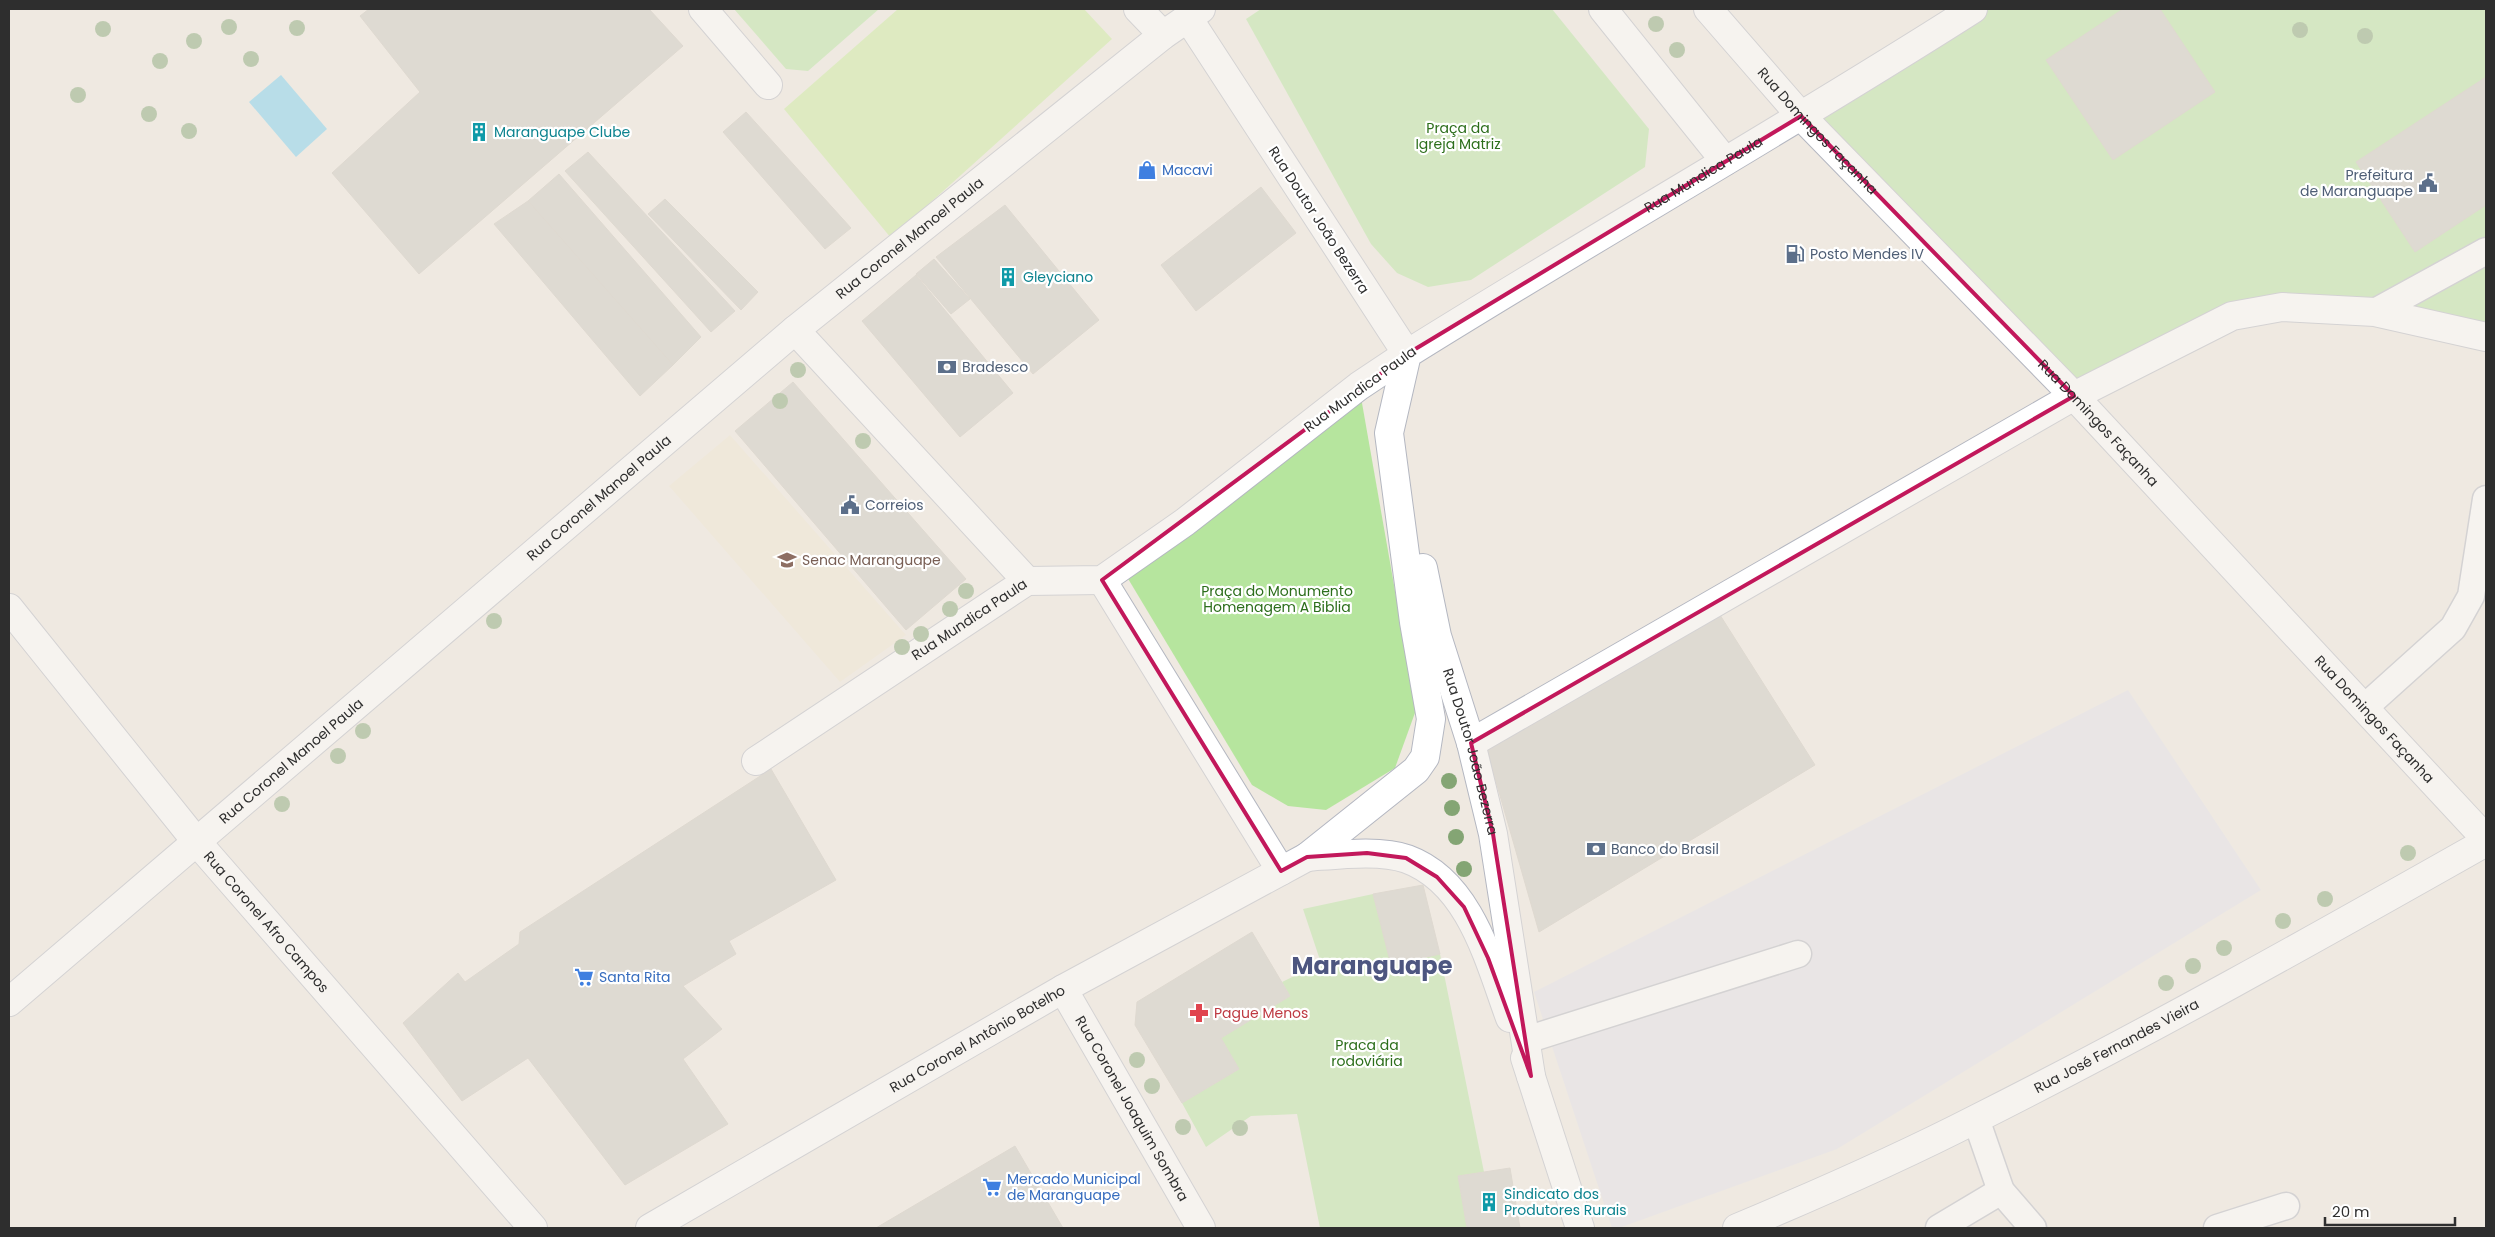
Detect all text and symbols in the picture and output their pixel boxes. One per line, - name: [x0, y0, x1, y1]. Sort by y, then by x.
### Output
- street label: Rua Domingos Façanha: [1753, 63, 1882, 199]
- park label: Praça da Igreja Matriz: [1415, 118, 1501, 154]
- building icon: Maranguape Clube: [468, 121, 490, 143]
- place label: Maranguape Clube: [494, 122, 631, 142]
- street label: Rua Mundica Paula: [1640, 131, 1766, 218]
- street label: Rua Doutor João Bezerra: [1264, 142, 1374, 298]
- shop icon: Macavi: [1136, 159, 1158, 181]
- place label: Macavi: [1162, 160, 1213, 180]
- place label: Prefeitura de Maranguape: [2300, 165, 2413, 201]
- public building icon: Prefeitura de Maranguape: [2417, 172, 2439, 194]
- street label: Rua Coronel Manoel Paula: [831, 173, 988, 304]
- fuel station icon: Posto Mendes IV: [1784, 243, 1806, 265]
- place label: Posto Mendes IV: [1810, 244, 1924, 264]
- building icon: Gleyciano: [997, 266, 1019, 288]
- place label: Gleyciano: [1023, 267, 1093, 287]
- street label: Rua Mundica Paula: [1300, 341, 1420, 437]
- street label: Rua Domingos Façanha: [2034, 355, 2163, 491]
- bank icon: Bradesco: [936, 356, 958, 378]
- place label: Bradesco: [962, 357, 1028, 377]
- street label: Rua Coronel Manoel Paula: [522, 430, 675, 565]
- public building icon: Correios: [839, 494, 861, 516]
- place label: Correios: [865, 495, 924, 515]
- school or university icon: Senac Maranguape: [776, 549, 798, 571]
- place label: Senac Maranguape: [802, 550, 941, 570]
- street label: Rua Mundica Paula: [908, 574, 1031, 665]
- park label: Praça do Monumento Homenagem A Biblia: [1201, 581, 1353, 617]
- street label: Rua Domingos Façanha: [2310, 651, 2439, 787]
- street label: Rua Doutor João Bezerra: [1438, 666, 1503, 837]
- street label: Rua Coronel Manoel Paula: [214, 693, 368, 828]
- bank icon: Banco do Brasil: [1585, 838, 1607, 860]
- place label: Banco do Brasil: [1611, 839, 1719, 859]
- street label: Rua Coronel Afro Campos: [199, 847, 334, 997]
- district label: Maranguape: [1292, 949, 1453, 982]
- supermarket icon: Santa Rita: [573, 966, 595, 988]
- place label: Santa Rita: [599, 967, 670, 987]
- street label: Rua Coronel Antônio Botelho: [886, 980, 1069, 1097]
- street label: Rua José Fernandes Vieira: [2030, 994, 2202, 1098]
- pharmacy icon: Pague Menos: [1188, 1002, 1210, 1024]
- place label: Pague Menos: [1214, 1003, 1308, 1023]
- street label: Rua Coronel Joaquim Sombra: [1071, 1012, 1193, 1205]
- park label: Praca da rodoviária: [1331, 1035, 1403, 1071]
- place label: Mercado Municipal de Maranguape: [1007, 1169, 1141, 1205]
- supermarket icon: Mercado Municipal de Maranguape: [981, 1176, 1003, 1198]
- place label: Sindicato dos Produtores Rurais: [1504, 1184, 1627, 1220]
- building icon: Sindicato dos Produtores Rurais: [1478, 1191, 1500, 1213]
- scale bar: [2325, 1194, 2455, 1226]
- text: 20 m: [2332, 1201, 2370, 1222]

